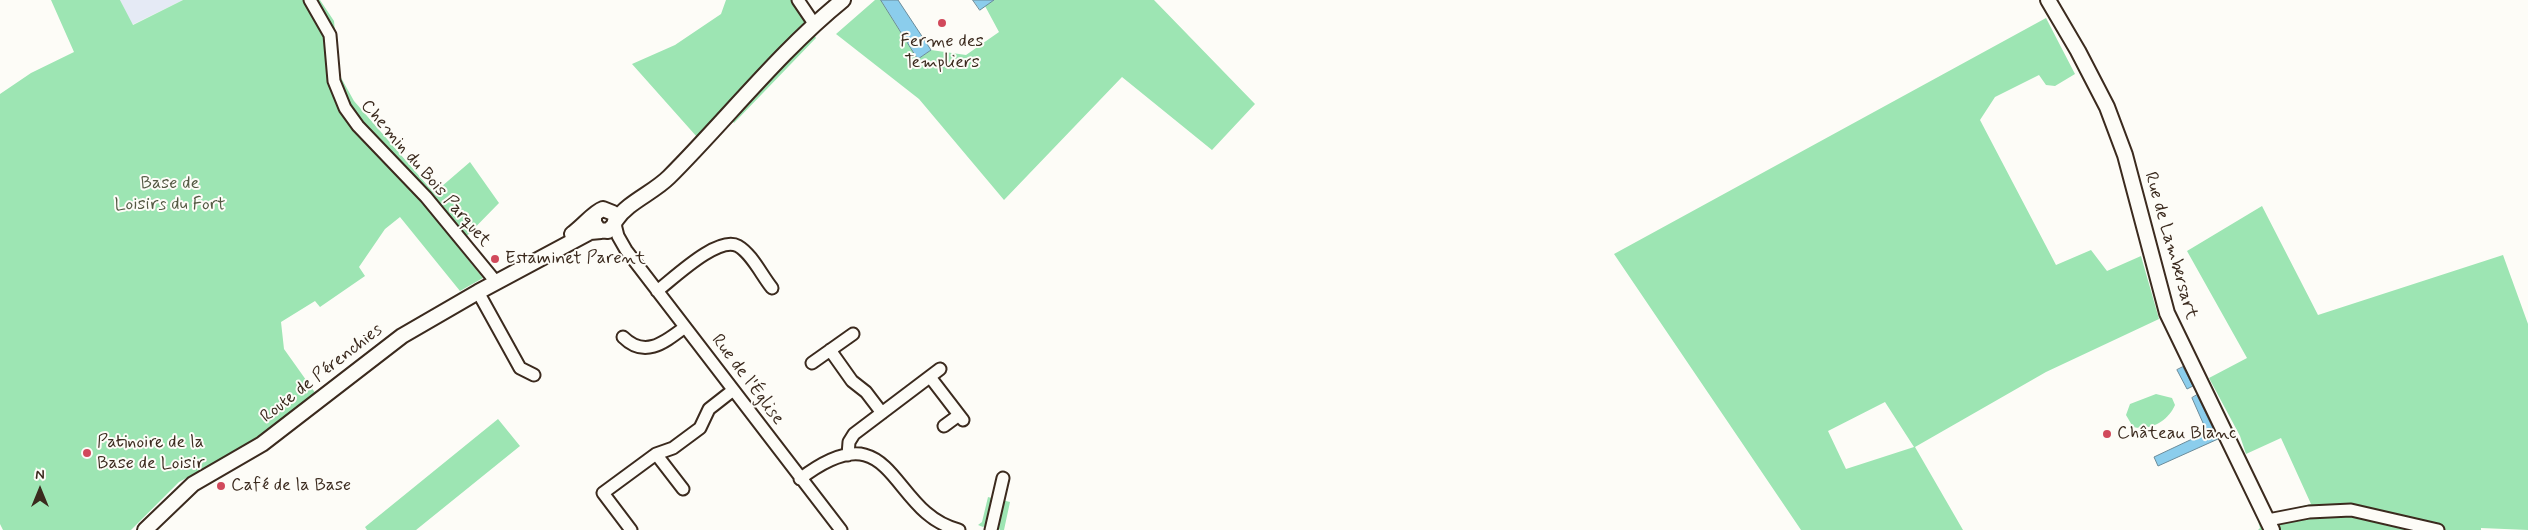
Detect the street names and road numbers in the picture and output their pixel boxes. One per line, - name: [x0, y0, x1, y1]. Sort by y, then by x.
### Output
- street label: Chemin du Bois Parquet: [355, 96, 495, 252]
- street label: Rue de Lambersart: [2139, 170, 2201, 322]
- street label: Route de Pérenchies: [257, 320, 387, 428]
- street label: Rue de l'Église: [706, 330, 788, 430]

